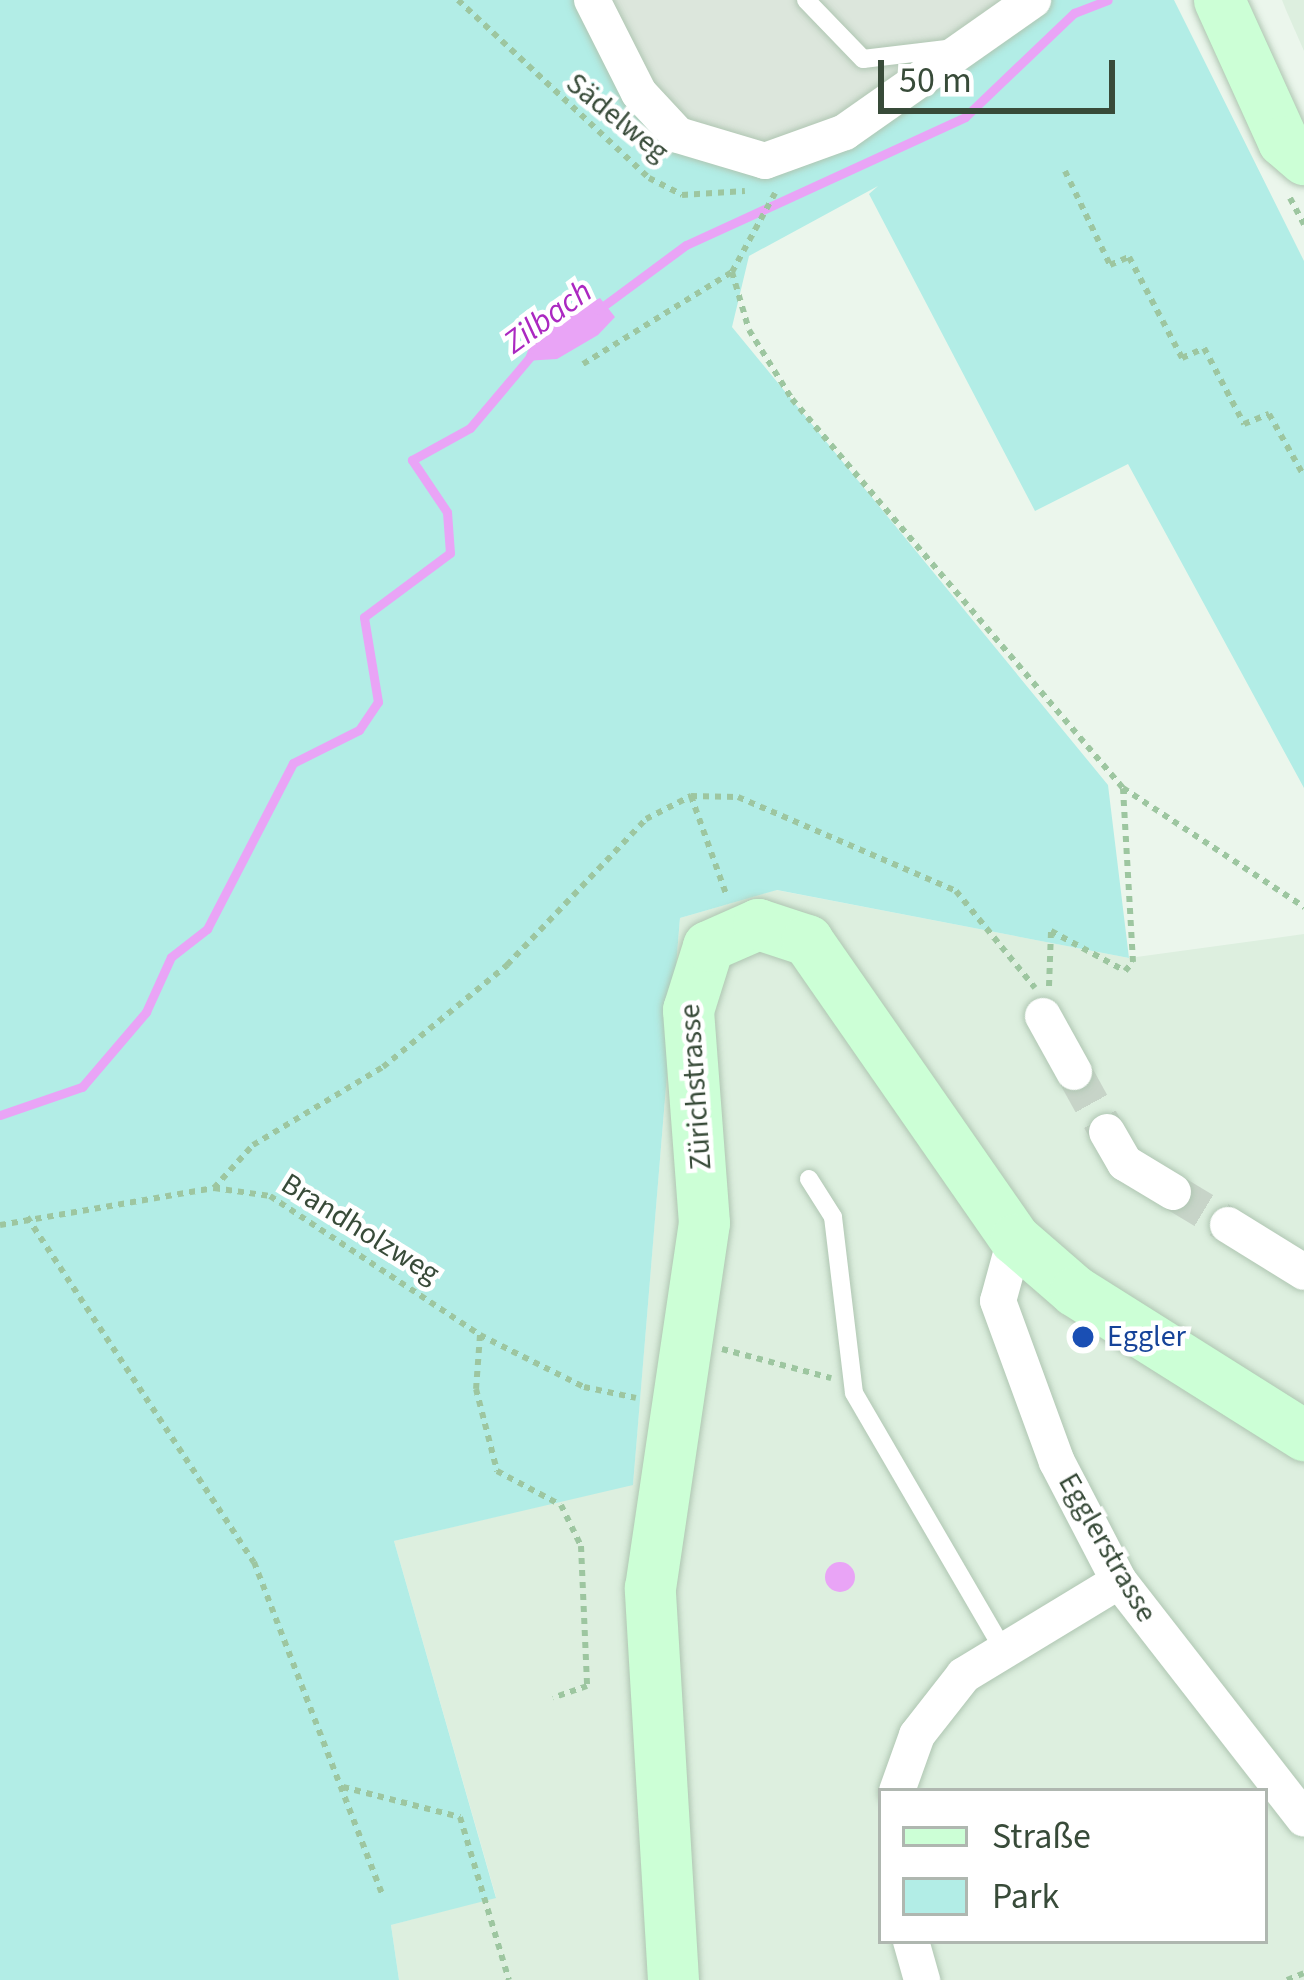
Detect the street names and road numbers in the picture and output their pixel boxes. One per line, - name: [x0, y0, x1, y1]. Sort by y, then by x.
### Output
- street label: Sädelweg: [558, 66, 676, 170]
- street label: Zürichstrasse: [672, 1003, 720, 1171]
- street label: Brandholzweg: [274, 1166, 446, 1292]
- street label: Egglerstrasse: [1050, 1467, 1164, 1629]

